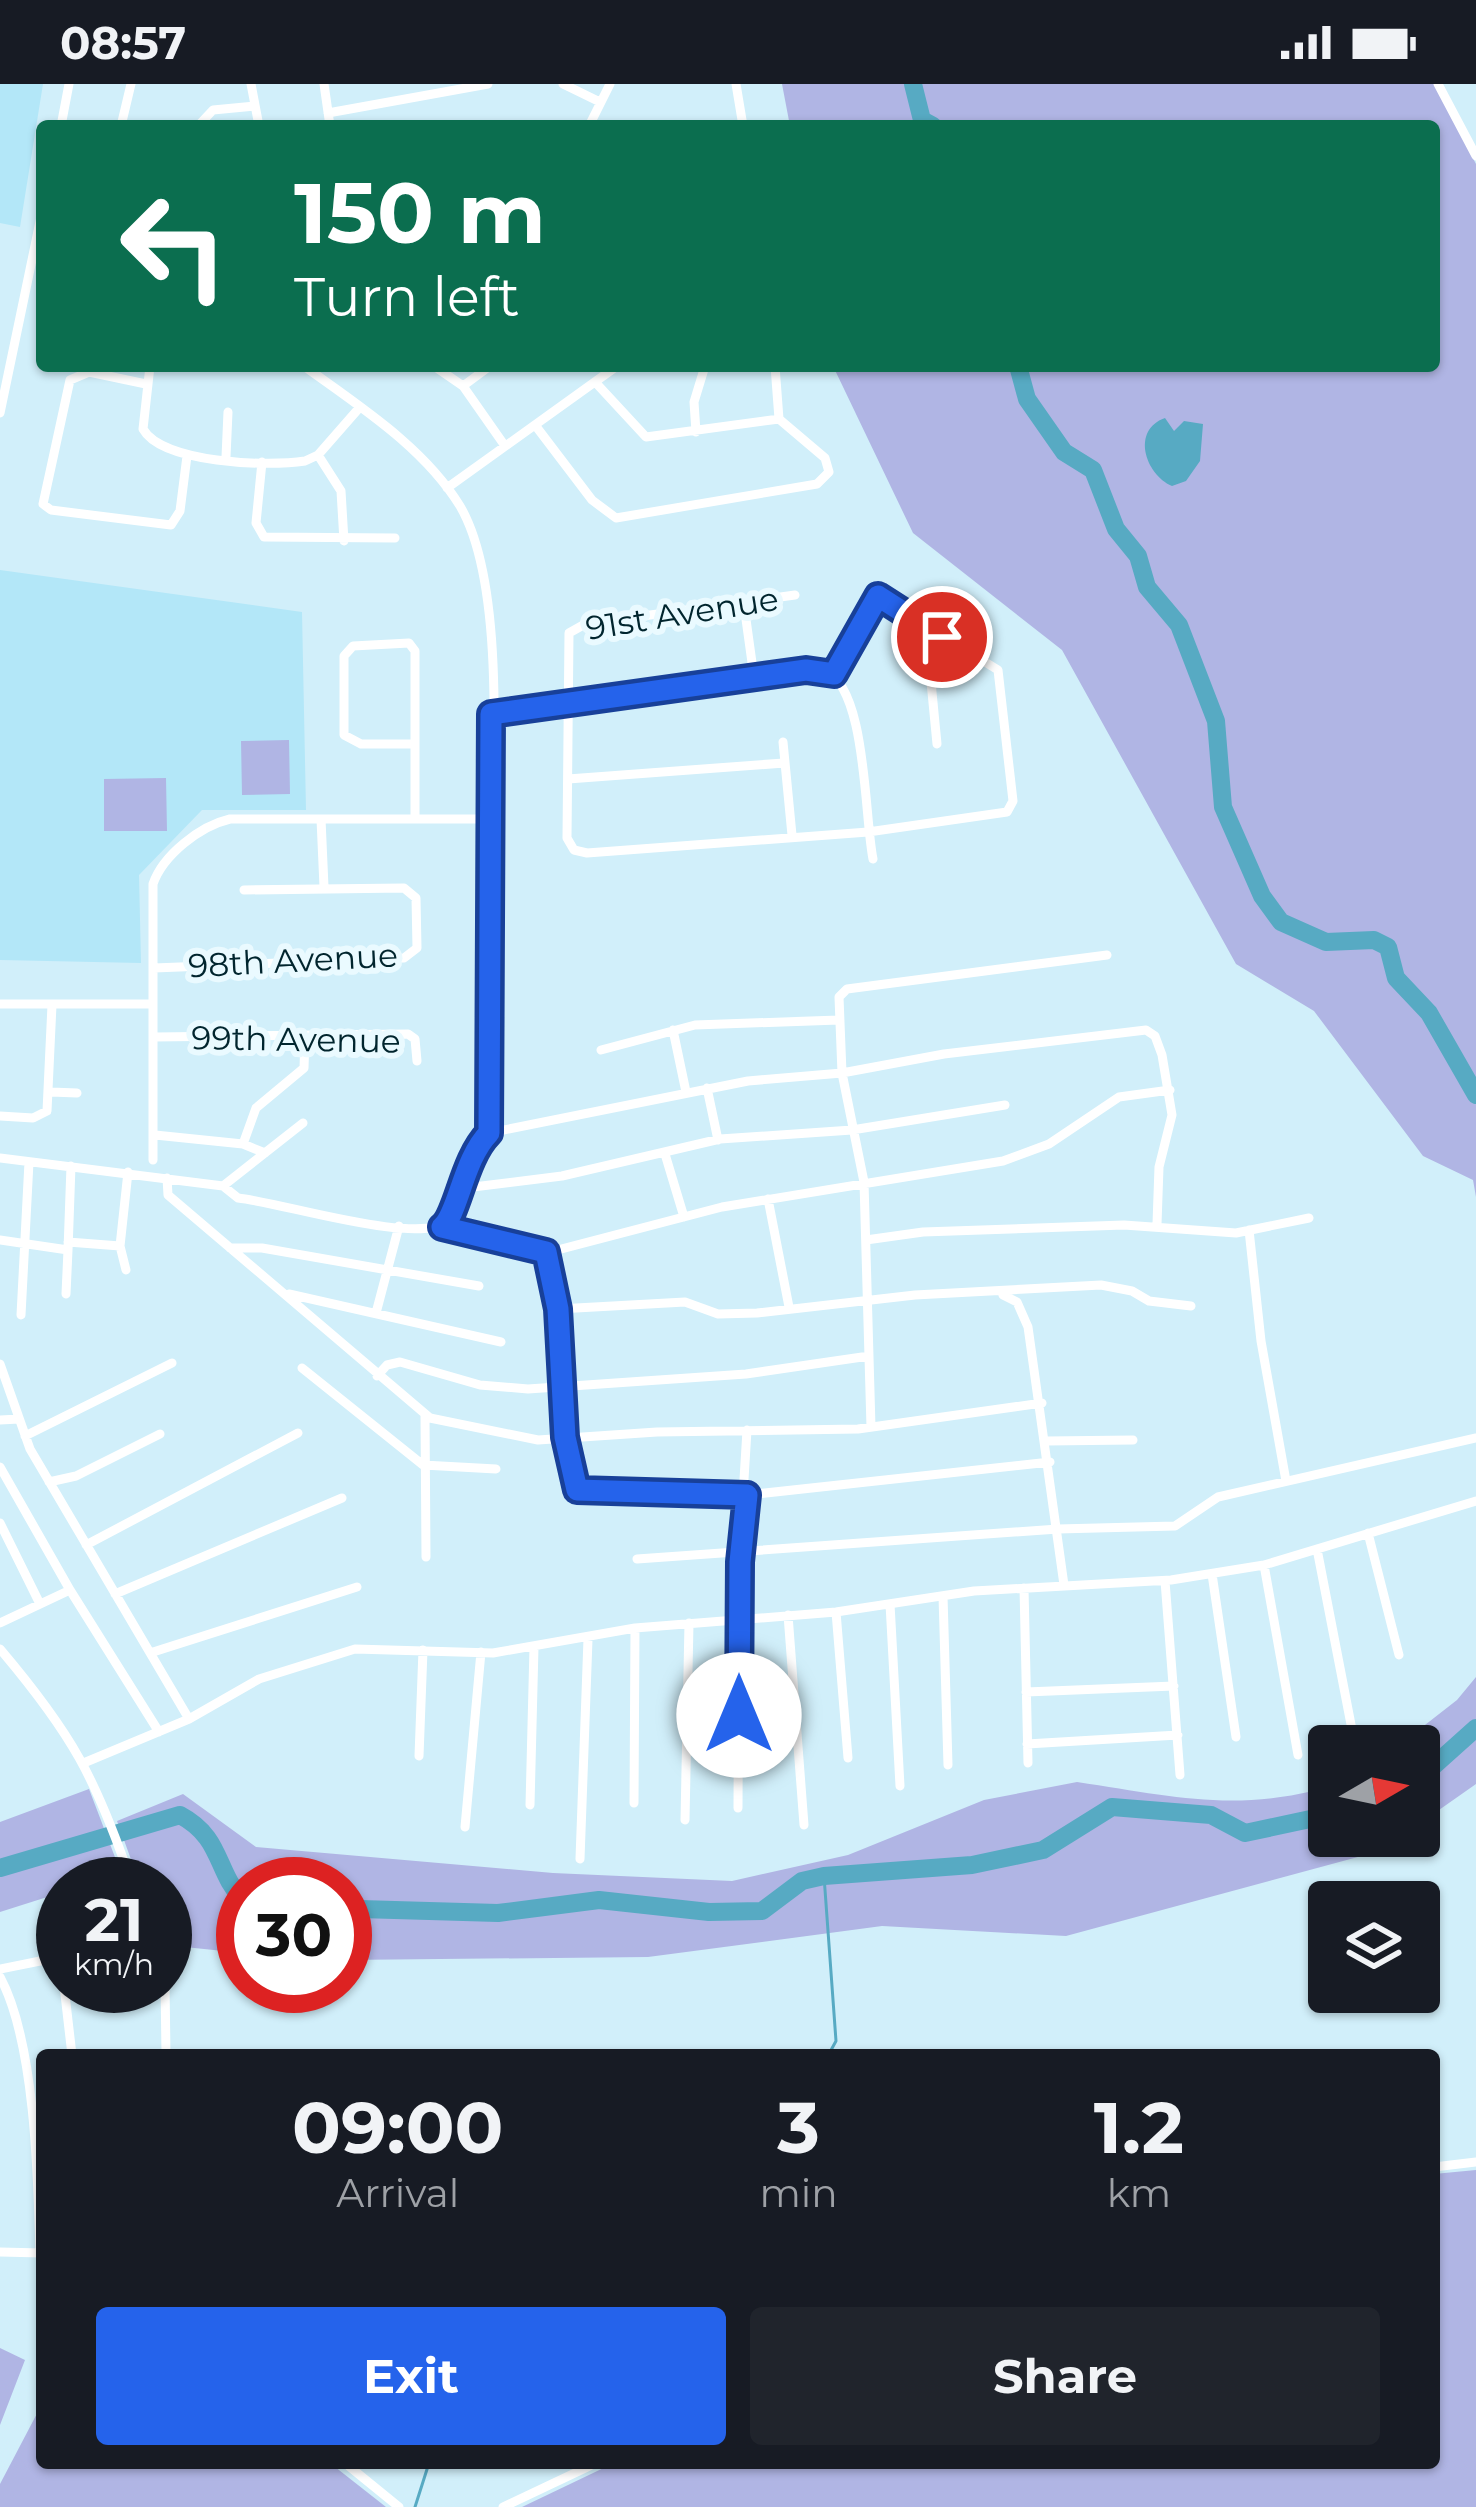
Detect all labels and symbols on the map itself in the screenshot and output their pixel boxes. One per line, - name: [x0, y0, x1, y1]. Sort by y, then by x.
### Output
- street label: 91st Avenue: [583, 578, 781, 648]
- pin: [891, 586, 993, 688]
- street label: 98th Avenue: [187, 935, 399, 985]
- street label: 99th Avenue: [191, 1017, 401, 1061]
- position arrow: [676, 1652, 802, 1778]
- north arrow: [1308, 1725, 1440, 1857]
- speed limit sign: 30: [216, 1857, 372, 2013]

